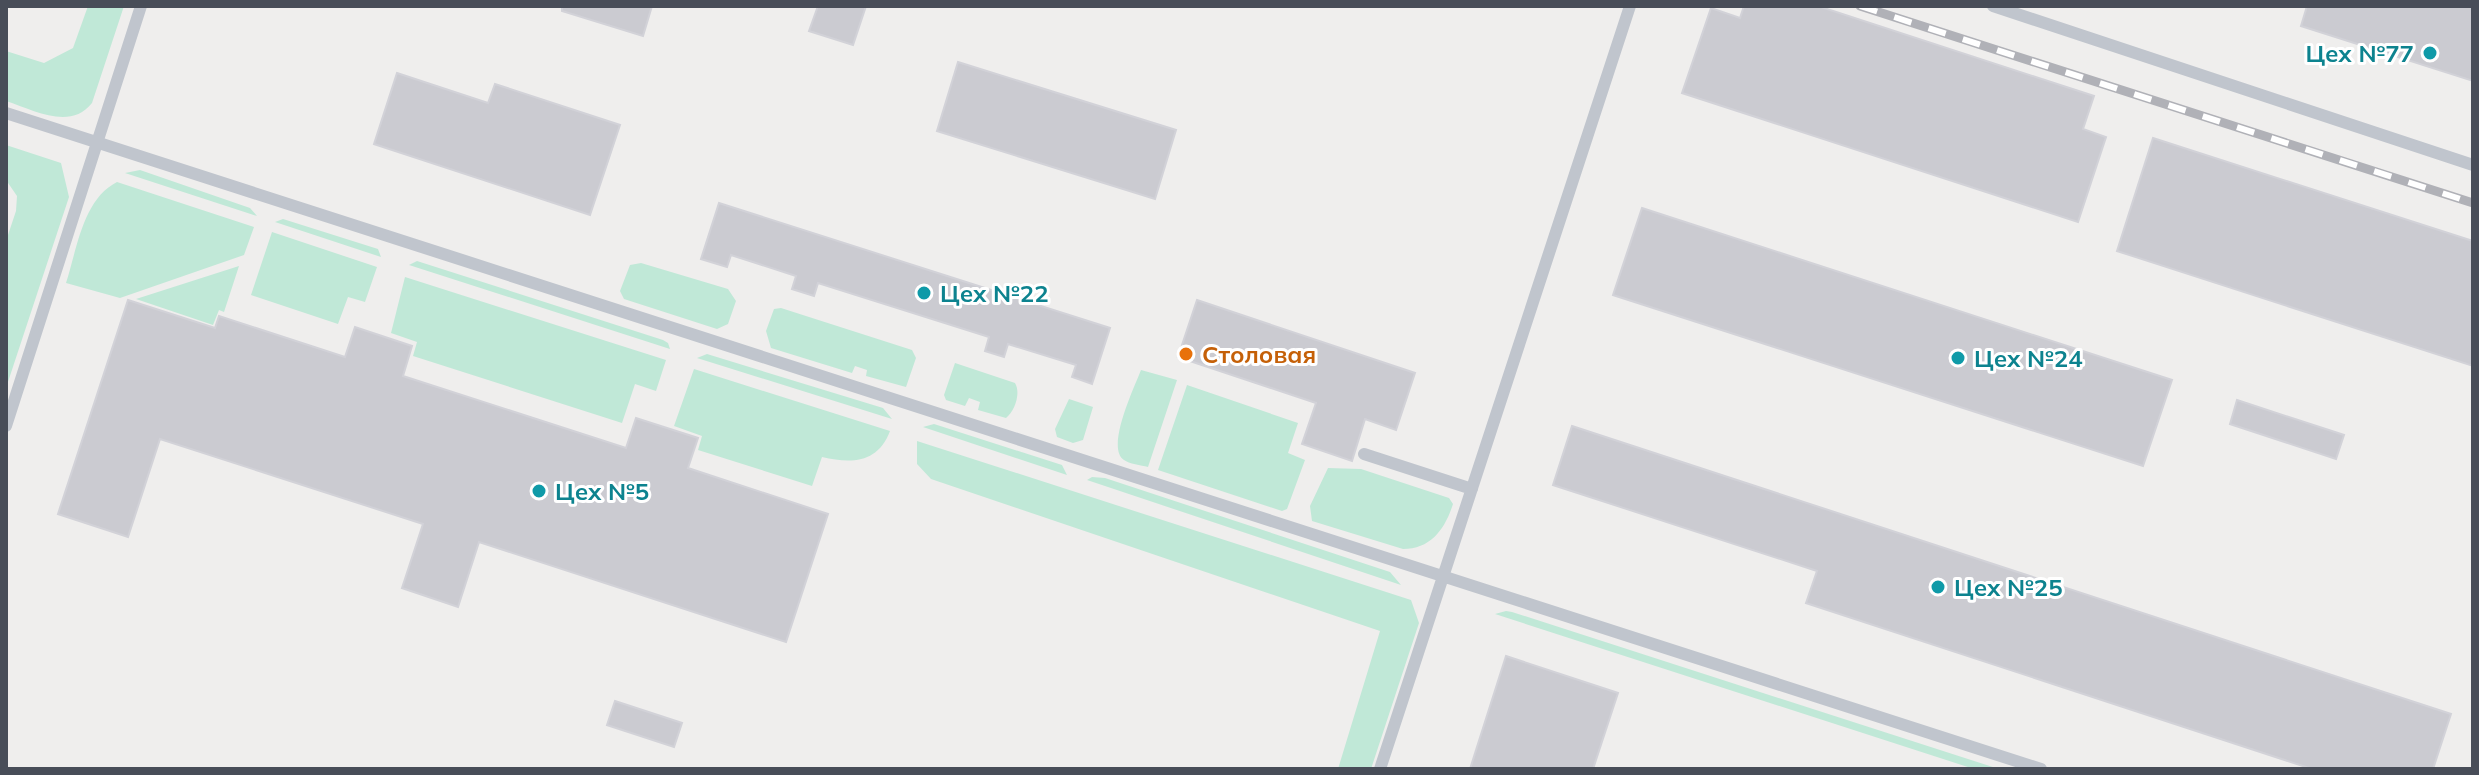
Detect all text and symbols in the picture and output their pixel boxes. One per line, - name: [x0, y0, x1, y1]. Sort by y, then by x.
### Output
- place label: Цех №77: [2305, 38, 2414, 68]
- marker: Цех №77: [2421, 44, 2439, 62]
- place label: Цех №22: [940, 278, 1049, 308]
- marker: Цех №22: [915, 284, 933, 302]
- place label: Столовая: [1202, 339, 1316, 369]
- place label: Цех №24: [1974, 343, 2083, 373]
- marker: Столовая: [1177, 345, 1195, 363]
- marker: Цех №24: [1949, 349, 1967, 367]
- place label: Цех №5: [555, 476, 649, 506]
- marker: Цех №5: [530, 482, 548, 500]
- place label: Цех №25: [1954, 572, 2063, 602]
- marker: Цех №25: [1929, 578, 1947, 596]

